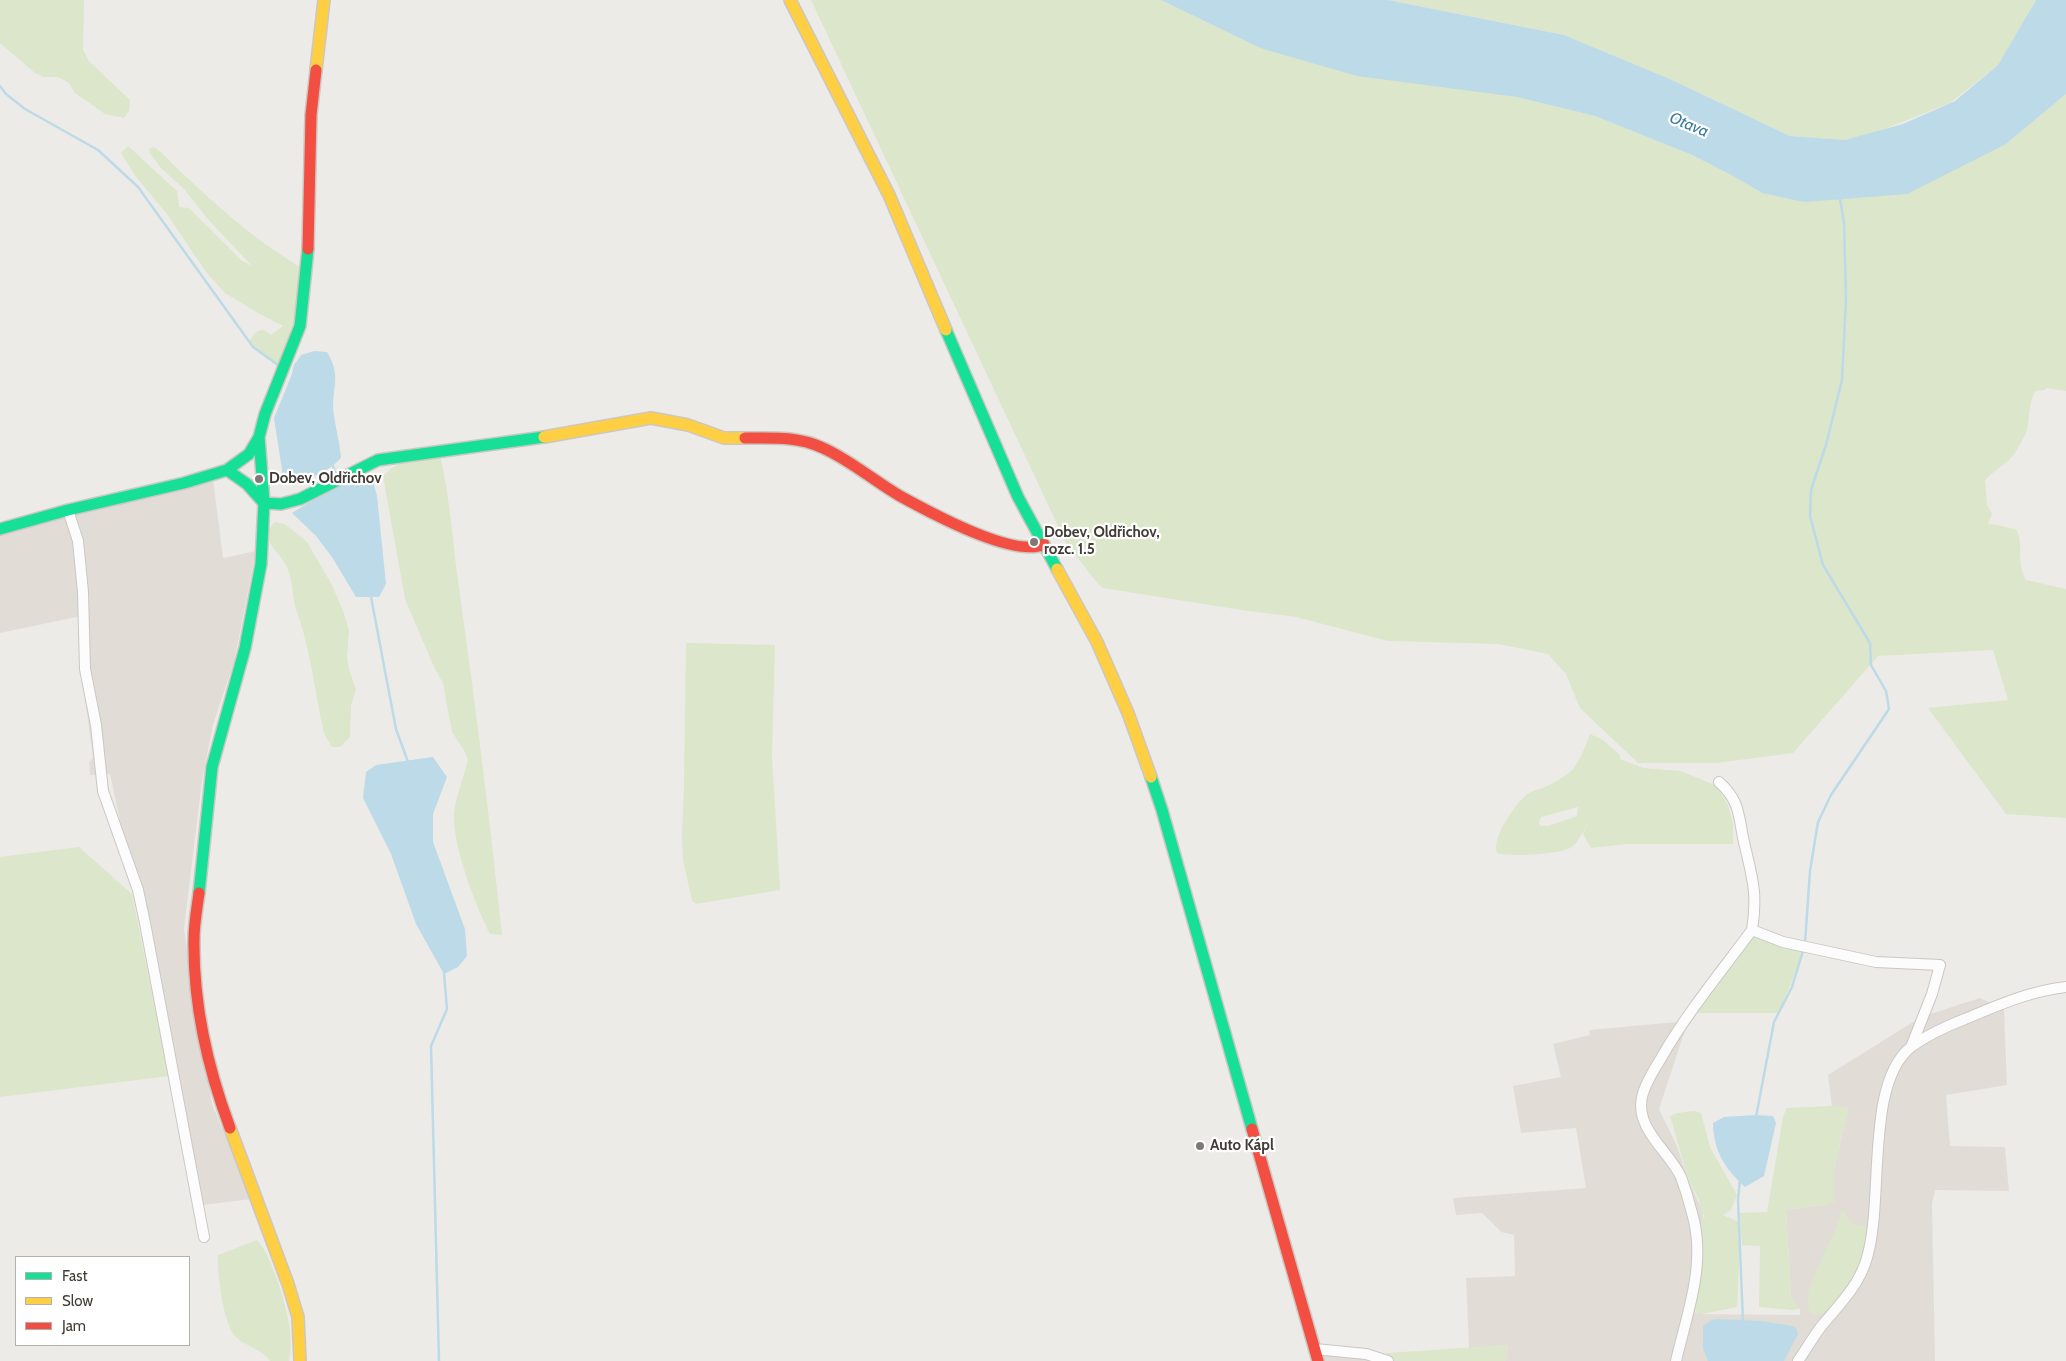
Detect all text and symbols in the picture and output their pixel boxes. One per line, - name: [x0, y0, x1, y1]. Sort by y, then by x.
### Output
- water label: Otava: [1667, 108, 1711, 142]
- place label: Dobev, Oldřichov: [269, 470, 382, 488]
- marker: Dobev, Oldřichov: [253, 473, 265, 485]
- place label: Dobev, Oldřichov, rozc. 1.5: [1044, 524, 1160, 559]
- marker: Dobev, Oldřichov, rozc. 1.5: [1028, 536, 1040, 548]
- place label: Auto Kápl: [1210, 1137, 1274, 1155]
- marker: Auto Kápl: [1194, 1140, 1206, 1152]
- legend: [15, 1256, 190, 1346]
- text: Fast: [62, 1267, 87, 1285]
- text: Slow: [62, 1292, 93, 1310]
- text: Jam: [62, 1317, 86, 1335]

